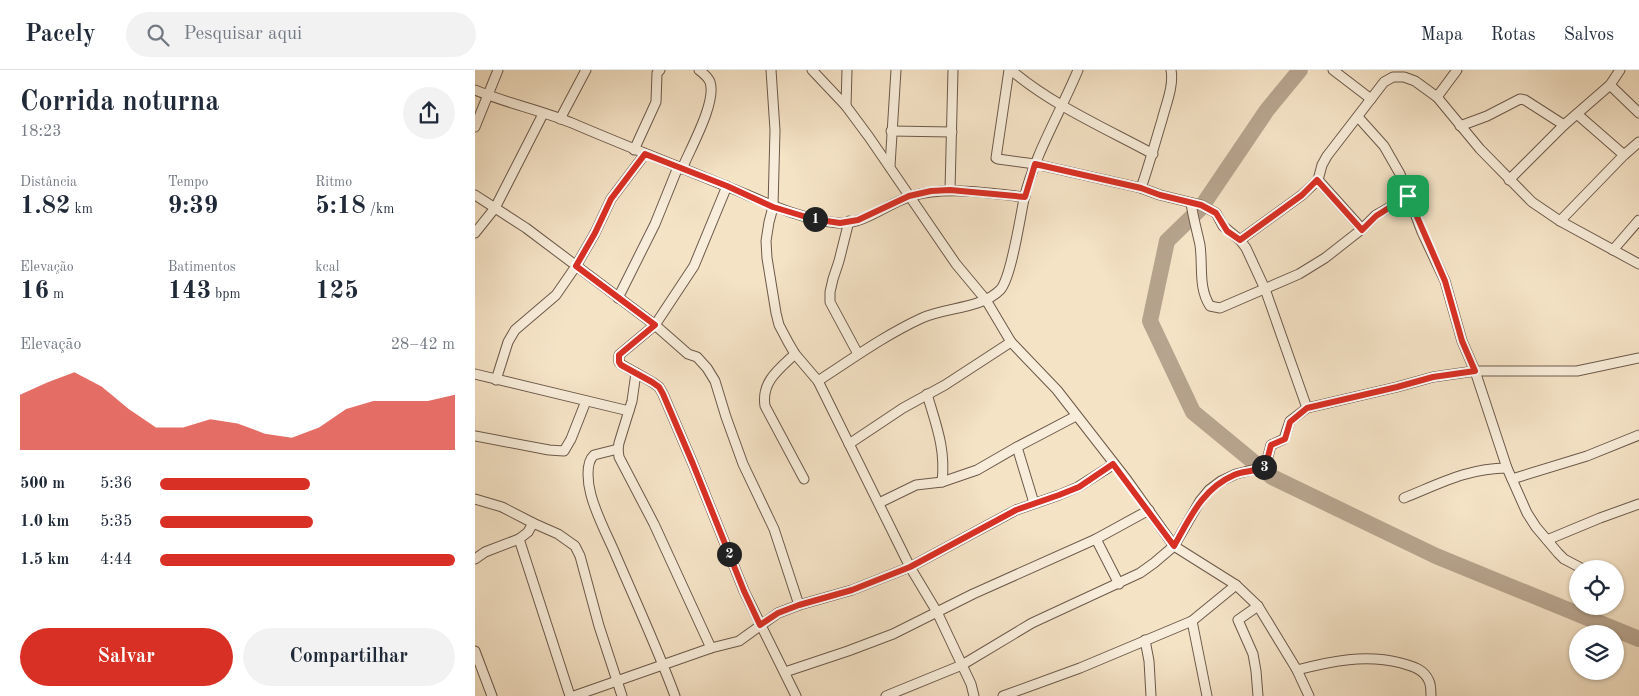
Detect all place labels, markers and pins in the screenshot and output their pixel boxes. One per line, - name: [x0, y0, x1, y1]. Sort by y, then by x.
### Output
- pin: [1387, 175, 1429, 217]
- pin: 1: [803, 206, 827, 232]
- pin: 3: [1251, 454, 1277, 480]
- pin: 2: [717, 542, 741, 566]

